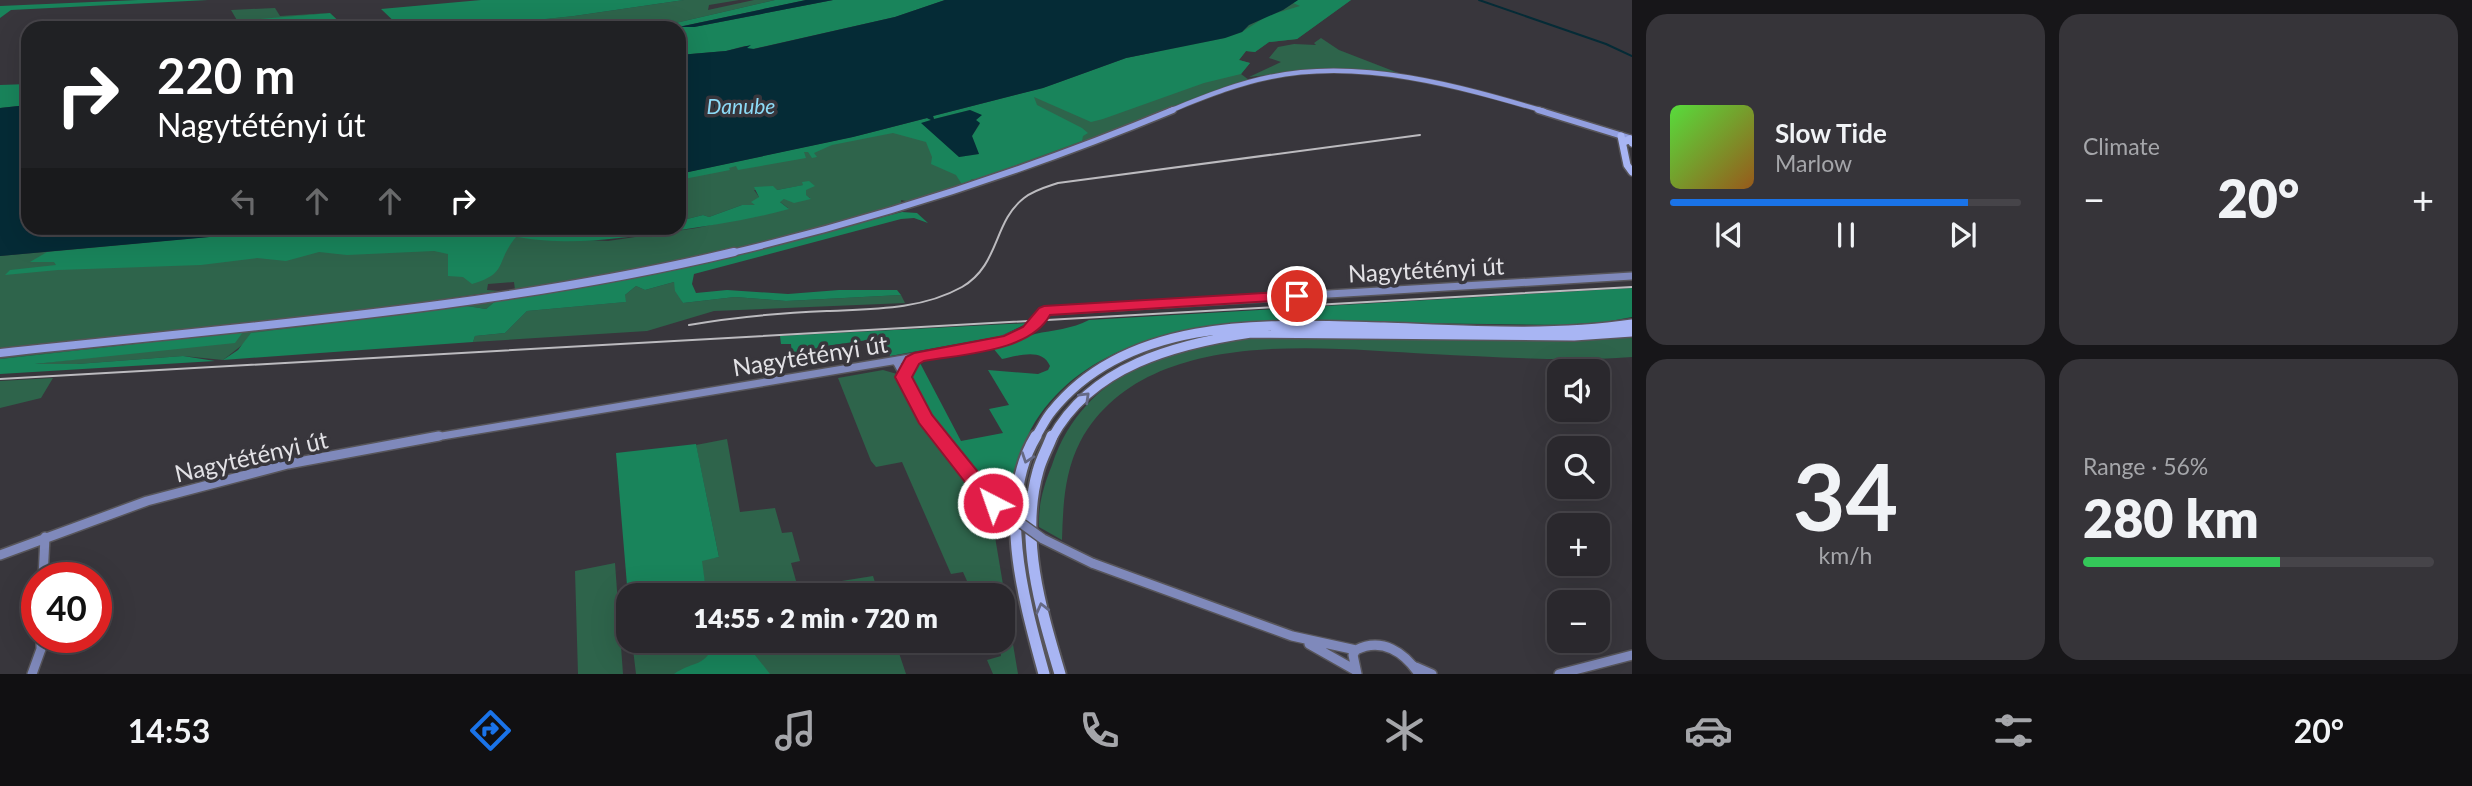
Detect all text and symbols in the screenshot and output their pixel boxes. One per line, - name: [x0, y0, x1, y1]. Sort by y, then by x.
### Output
- text: 220 m: [157, 46, 295, 104]
- icon: right: [42, 49, 133, 140]
- water label: Danube: [707, 93, 775, 118]
- text: Nagytétényi út: [157, 105, 366, 144]
- text: Slow Tide: [1775, 117, 1887, 149]
- text: Climate: [2083, 132, 2160, 160]
- text: Marlow: [1775, 149, 1852, 177]
- text: 20°: [2218, 167, 2299, 229]
- text: −: [2083, 176, 2105, 222]
- text: +: [2412, 176, 2434, 222]
- icon: left: [225, 182, 263, 220]
- icon: ahead: [298, 182, 336, 220]
- icon: ahead: [371, 182, 409, 220]
- icon: right: [444, 182, 482, 220]
- icon: previous: [1710, 216, 1748, 254]
- icon: pause: [1827, 216, 1865, 254]
- icon: next: [1944, 216, 1982, 254]
- street label: Nagytétényi út: [1347, 250, 1505, 288]
- pin: [1267, 266, 1327, 326]
- icon: arrive: [1278, 277, 1316, 315]
- street label: Nagytétényi út: [730, 328, 890, 382]
- map controls: [1547, 359, 1610, 653]
- button: sound: [1547, 359, 1610, 422]
- one-way arrow: [1076, 392, 1089, 405]
- street label: Nagytétényi út: [172, 424, 331, 488]
- button: search: [1547, 436, 1610, 499]
- text: 34: [1793, 441, 1898, 550]
- one-way arrow: [1021, 452, 1035, 464]
- text: Range · 56%: [2083, 452, 2208, 480]
- position arrow: [956, 466, 1030, 540]
- text: 280 km: [2083, 487, 2259, 549]
- button: +: [1547, 513, 1610, 576]
- text: km/h: [1819, 541, 1872, 569]
- speed limit sign: 40: [21, 562, 112, 653]
- button: −: [1547, 590, 1610, 653]
- text: 14:55 · 2 min · 720 m: [693, 602, 938, 634]
- one-way arrow: [1036, 602, 1050, 614]
- icon: directions: [466, 706, 515, 755]
- icon: music: [771, 706, 820, 755]
- icon: phone: [1075, 706, 1124, 755]
- icon: climate: [1380, 706, 1429, 755]
- icon: car: [1684, 706, 1733, 755]
- icon: filters: [1989, 706, 2038, 755]
- text: 14:53: [128, 711, 210, 750]
- text: 20°: [2294, 711, 2344, 750]

